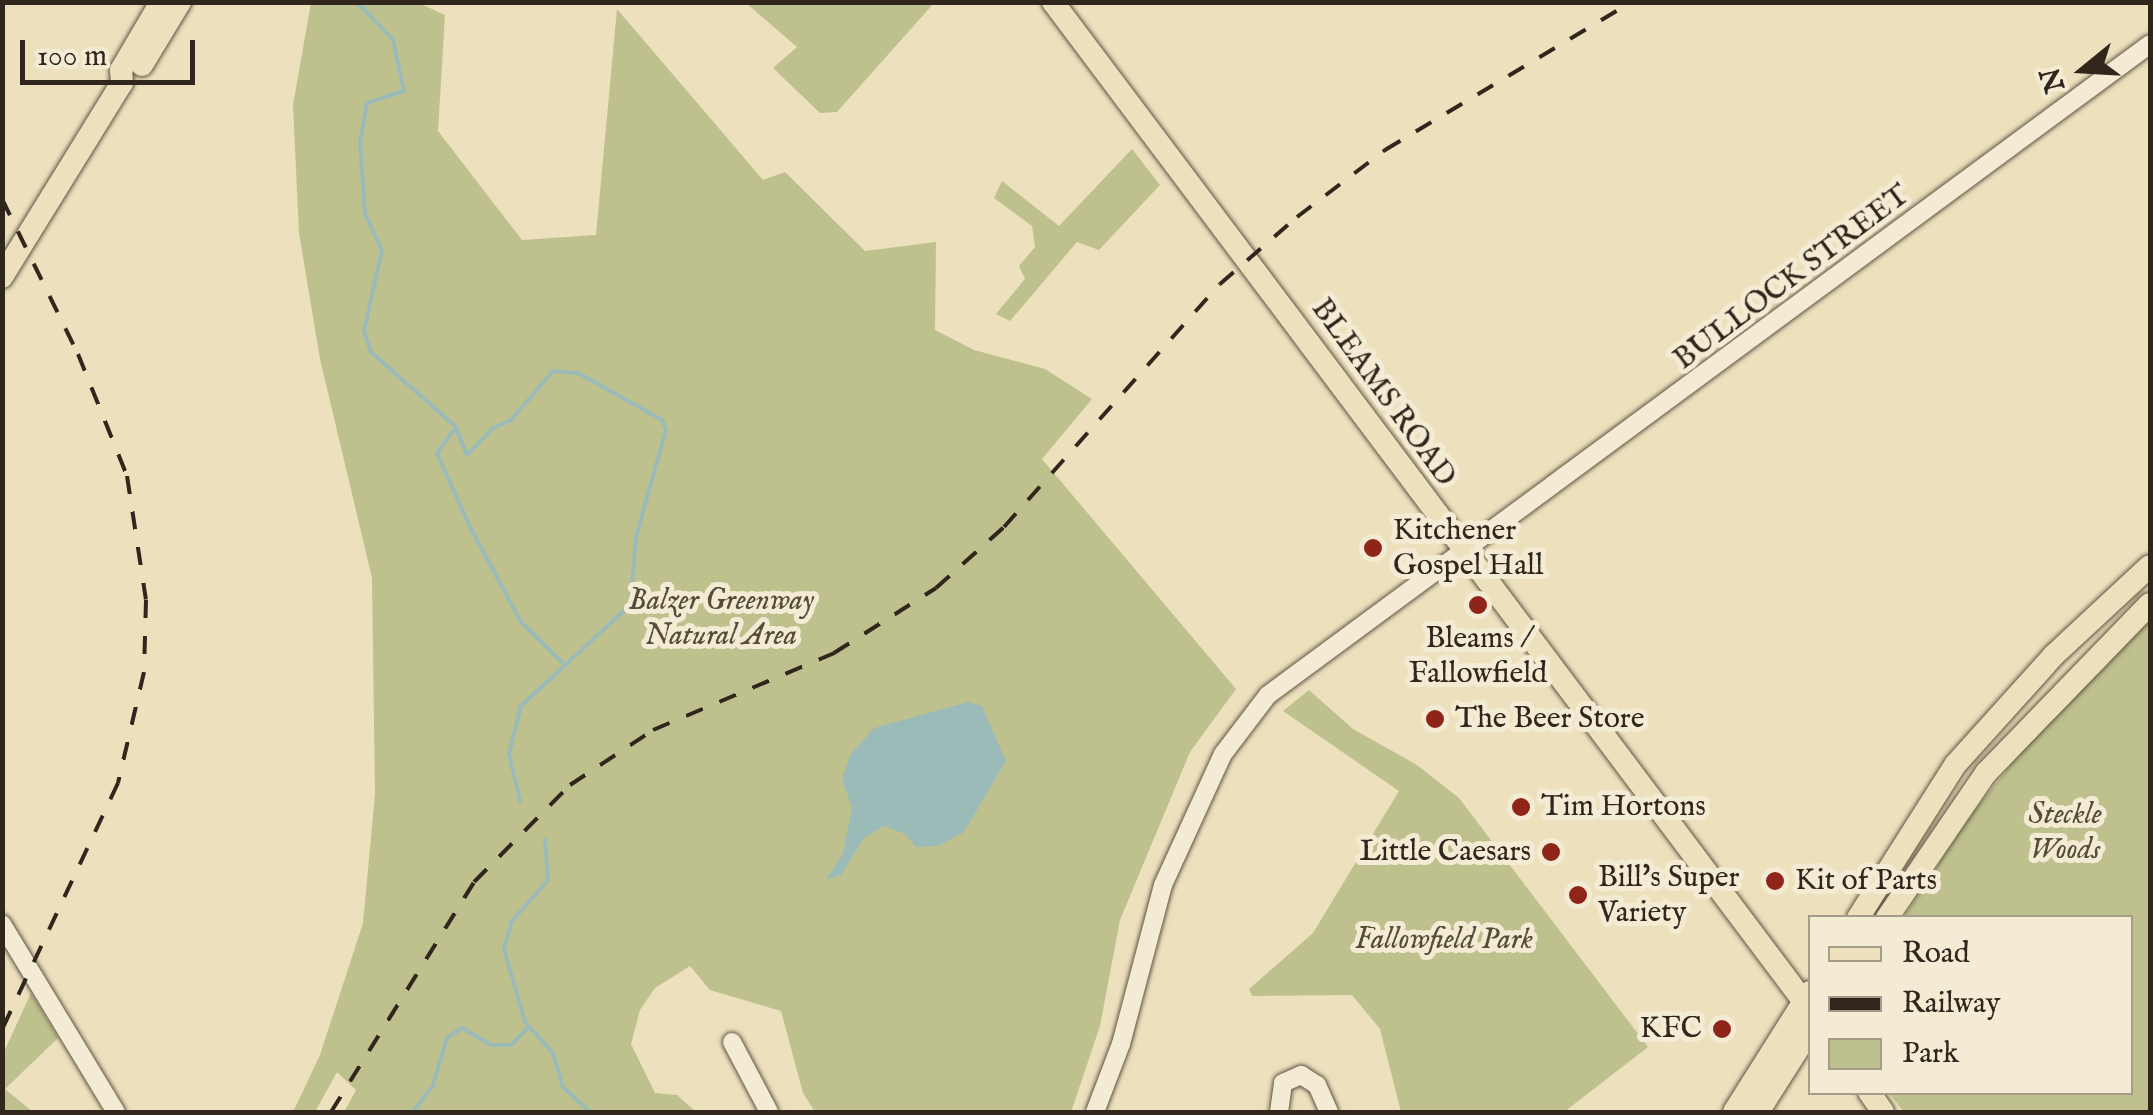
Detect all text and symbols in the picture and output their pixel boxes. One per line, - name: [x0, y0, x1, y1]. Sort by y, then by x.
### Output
- scale bar: [25, 20, 200, 82]
- north arrow: [2033, 20, 2133, 120]
- text: 100 m: [37, 38, 107, 76]
- text: N: [2034, 63, 2074, 96]
- street label: BULLOCK STREET: [1667, 178, 1917, 378]
- street label: BLEAMS ROAD: [1303, 292, 1463, 494]
- place label: Kitchener Gospel Hall: [1393, 513, 1544, 584]
- marker: Kitchener Gospel Hall: [1362, 537, 1384, 559]
- park label: Balzer Greenway Natural Area: [628, 583, 814, 654]
- marker: Bleams / Fallowfield: [1467, 594, 1489, 616]
- place label: Bleams / Fallowfield: [1409, 621, 1547, 692]
- place label: The Beer Store: [1455, 701, 1645, 737]
- marker: The Beer Store: [1424, 708, 1446, 730]
- place label: Tim Hortons: [1541, 789, 1706, 825]
- marker: Tim Hortons: [1510, 796, 1532, 818]
- park label: Steckle Woods: [2028, 797, 2102, 868]
- place label: Little Caesars: [1359, 834, 1531, 870]
- marker: Little Caesars: [1540, 841, 1562, 863]
- place label: Bill's Super Variety: [1598, 860, 1739, 930]
- place label: Kit of Parts: [1795, 863, 1937, 899]
- marker: Kit of Parts: [1764, 870, 1786, 892]
- marker: Bill's Super Variety: [1567, 884, 1589, 906]
- legend: [1808, 915, 2133, 1095]
- park label: Fallowfield Park: [1355, 922, 1533, 958]
- text: Road: [1902, 935, 1970, 973]
- text: Railway: [1902, 985, 2000, 1023]
- place label: KFC: [1640, 1011, 1702, 1047]
- marker: KFC: [1711, 1018, 1733, 1040]
- text: Park: [1902, 1035, 1959, 1073]

